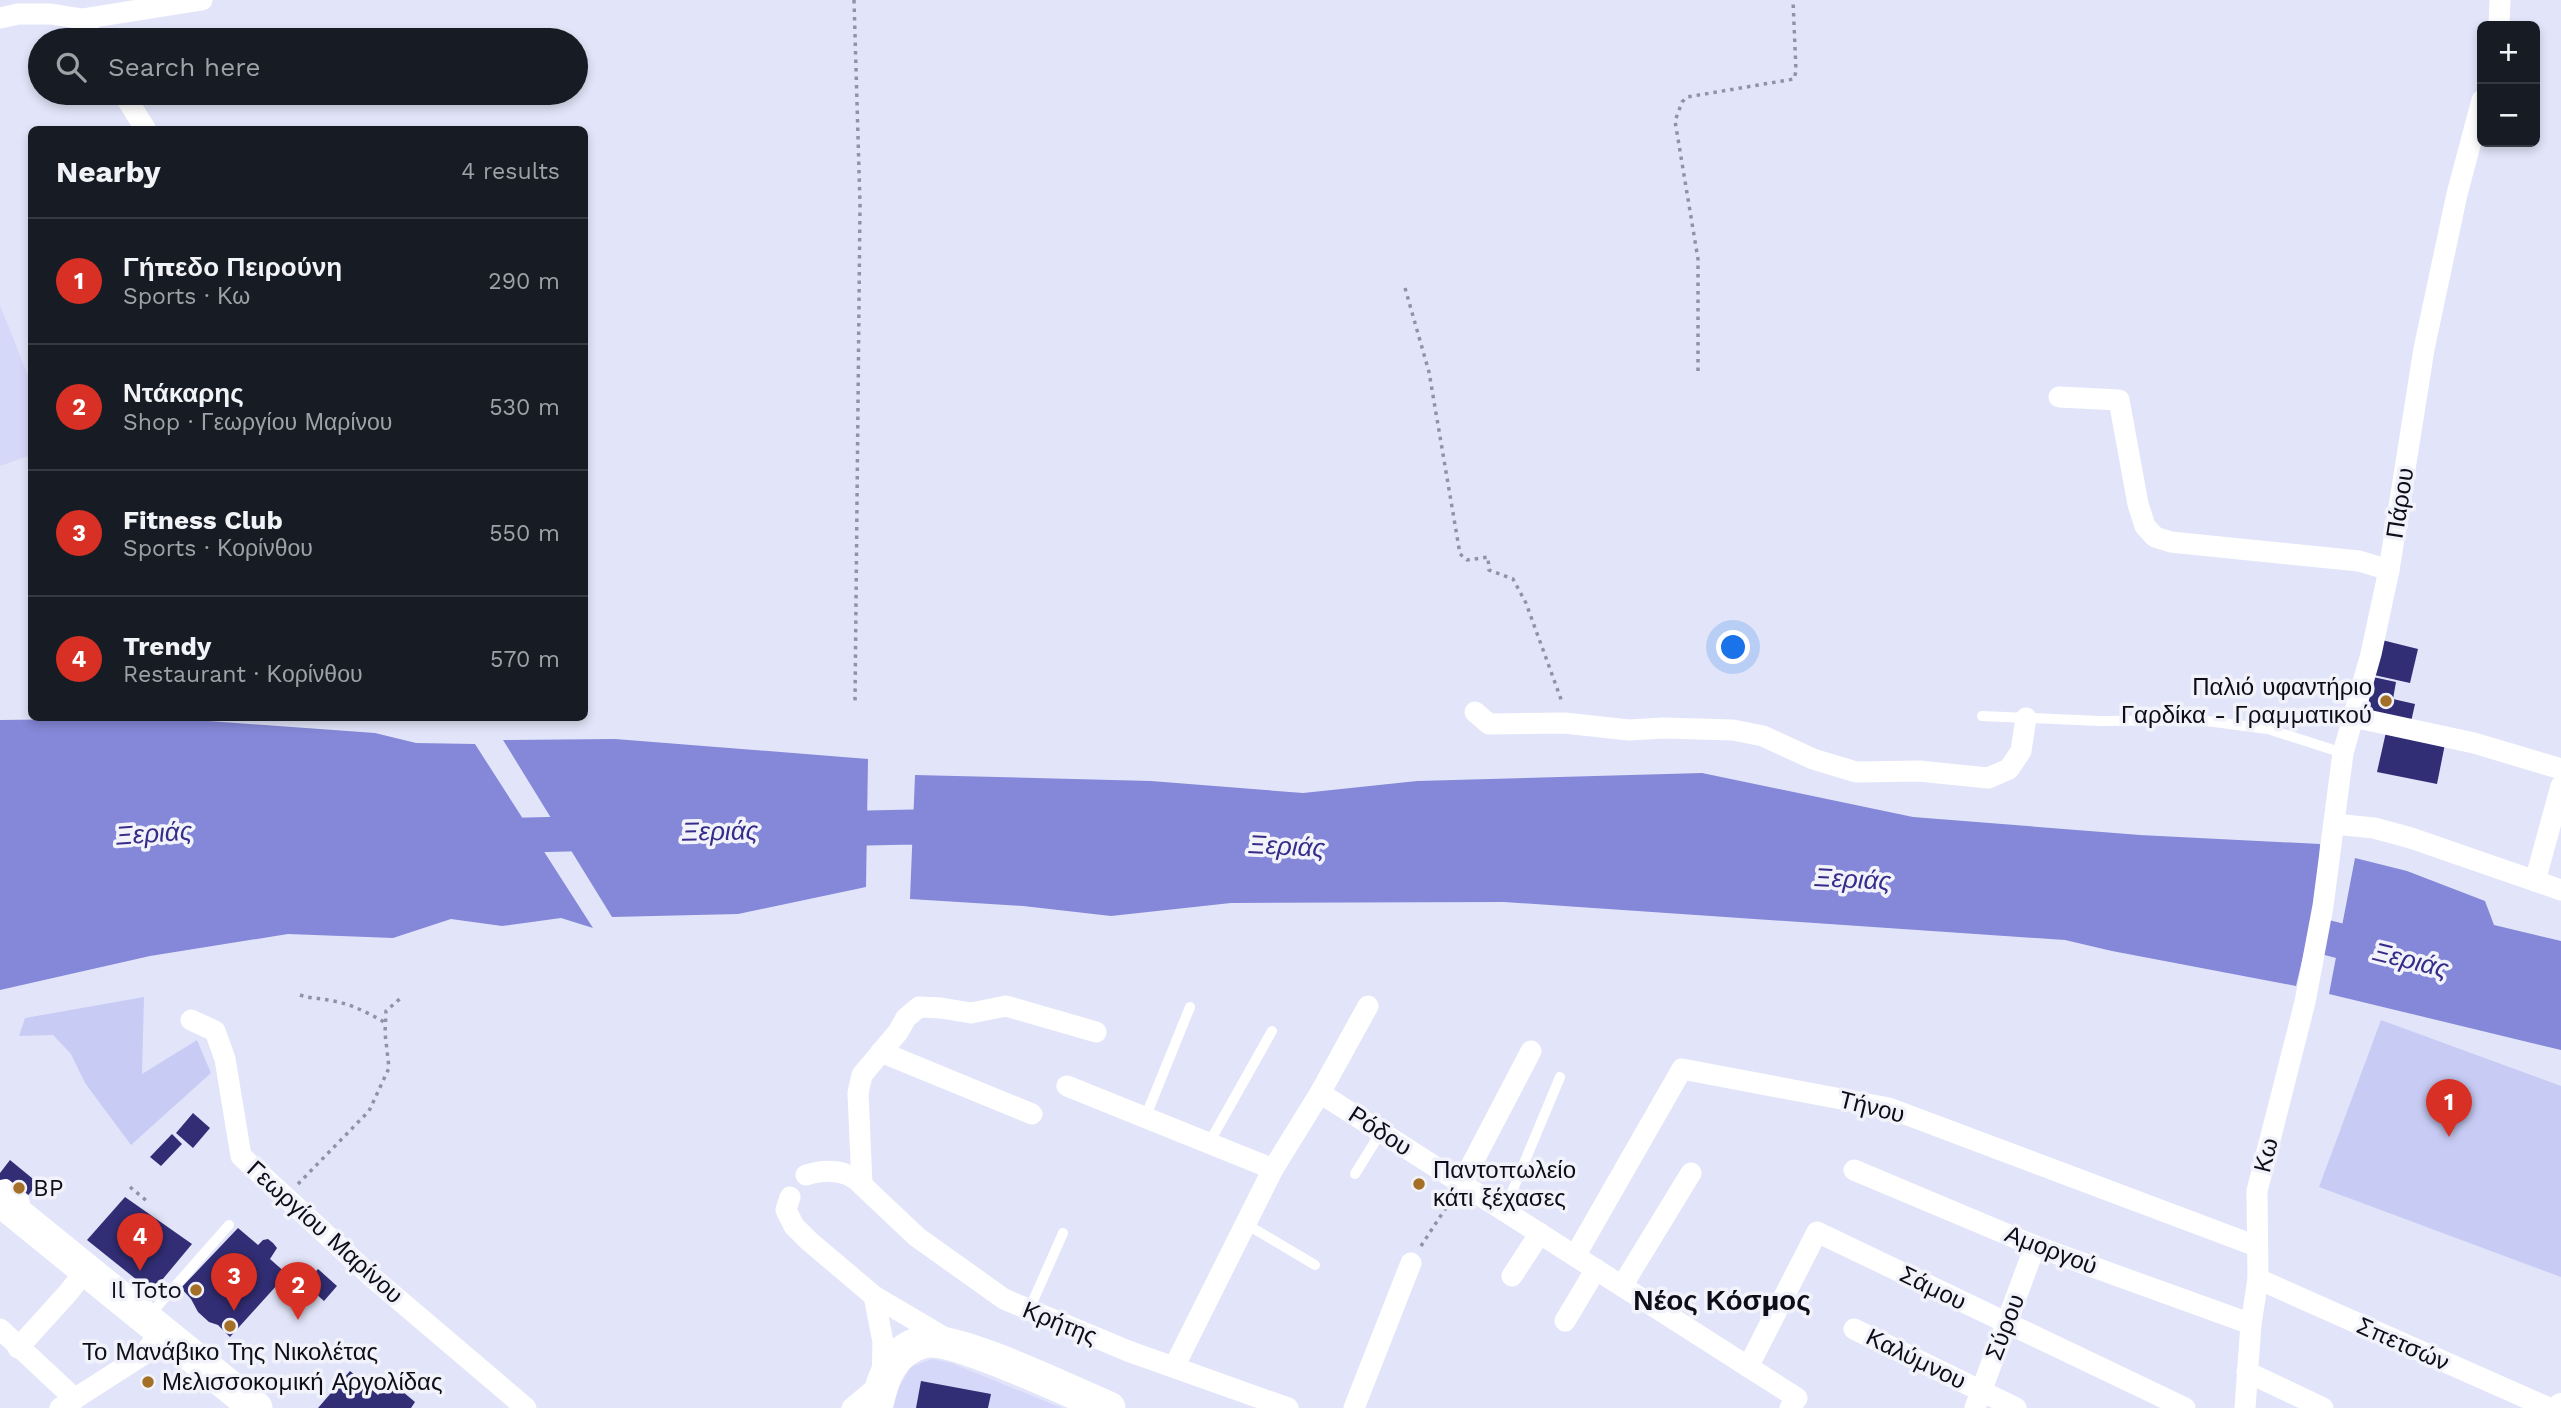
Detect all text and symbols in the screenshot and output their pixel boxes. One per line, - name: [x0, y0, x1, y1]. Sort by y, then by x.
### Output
- map controls: [2477, 21, 2540, 147]
- button: +: [2477, 21, 2540, 84]
- search box: [28, 28, 588, 105]
- icon: search: [52, 48, 90, 86]
- text: Search here: [108, 52, 260, 82]
- button: −: [2477, 84, 2540, 147]
- text: Nearby: [56, 154, 161, 189]
- text: 4 results: [461, 158, 560, 185]
- text: Γήπεδο Πειρούνη: [123, 252, 342, 282]
- text: 1: [74, 268, 84, 295]
- text: 290 m: [488, 268, 560, 295]
- text: Sports · Κω: [123, 283, 250, 310]
- text: Ντάκαρης: [123, 378, 244, 408]
- text: 2: [72, 394, 86, 421]
- text: 530 m: [489, 394, 560, 421]
- text: Shop · Γεωργίου Μαρίνου: [123, 409, 392, 436]
- street label: Πάρου: [2381, 466, 2419, 540]
- text: Fitness Club: [123, 505, 283, 535]
- text: 3: [72, 520, 86, 547]
- text: 550 m: [489, 520, 560, 547]
- text: Sports · Κορίνθου: [123, 535, 313, 562]
- your location: [1716, 630, 1750, 664]
- text: Trendy: [123, 631, 211, 661]
- text: 4: [72, 646, 86, 673]
- text: 570 m: [490, 646, 560, 673]
- text: Restaurant · Κορίνθου: [123, 661, 363, 688]
- place label: Παλιό υφαντήριο Γαρδίκα - Γραμματικού: [2121, 673, 2372, 729]
- marker: Παλιό υφαντήριο Γαρδίκα - Γραμματικού: [2378, 693, 2394, 709]
- water label: Ξεριάς: [114, 815, 194, 851]
- water label: Ξεριάς: [681, 815, 759, 847]
- water label: Ξεριάς: [1247, 829, 1326, 863]
- water label: Ξεριάς: [1813, 862, 1892, 896]
- water label: Ξεριάς: [2369, 936, 2452, 984]
- pin: 1: [2426, 1079, 2472, 1137]
- street label: Τήνου: [1836, 1085, 1908, 1129]
- street label: Ρόδου: [1343, 1100, 1417, 1162]
- street label: Κω: [2248, 1135, 2284, 1175]
- street label: Γεωργίου Μαρίνου: [241, 1155, 409, 1309]
- place label: Παντοπωλείο κάτι ξέχασες: [1433, 1156, 1576, 1212]
- place label: BP: [33, 1174, 63, 1202]
- marker: Παντοπωλείο κάτι ξέχασες: [1411, 1176, 1427, 1192]
- marker: BP: [11, 1180, 27, 1196]
- pin: 4: [117, 1213, 163, 1271]
- street label: Αμοργού: [2001, 1220, 2101, 1280]
- pin: 3: [211, 1253, 257, 1311]
- street label: Σάμου: [1895, 1260, 1971, 1316]
- pin: 2: [275, 1262, 321, 1320]
- place label: Il Toto: [111, 1276, 182, 1304]
- marker: Il Toto: [188, 1282, 204, 1298]
- district label: Νέος Κόσμος: [1633, 1284, 1811, 1317]
- street label: Σύρου: [1980, 1290, 2030, 1364]
- street label: Κρήτης: [1019, 1296, 1101, 1350]
- street label: Σπετσών: [2353, 1311, 2453, 1377]
- marker: Το Μανάβικο Της Νικολέτας: [222, 1318, 238, 1334]
- street label: Καλύμνου: [1862, 1323, 1970, 1395]
- place label: Το Μανάβικο Της Νικολέτας: [82, 1338, 378, 1366]
- place label: Μελισσοκομική Αργολίδας: [162, 1368, 443, 1396]
- marker: Μελισσοκομική Αργολίδας: [140, 1374, 156, 1390]

